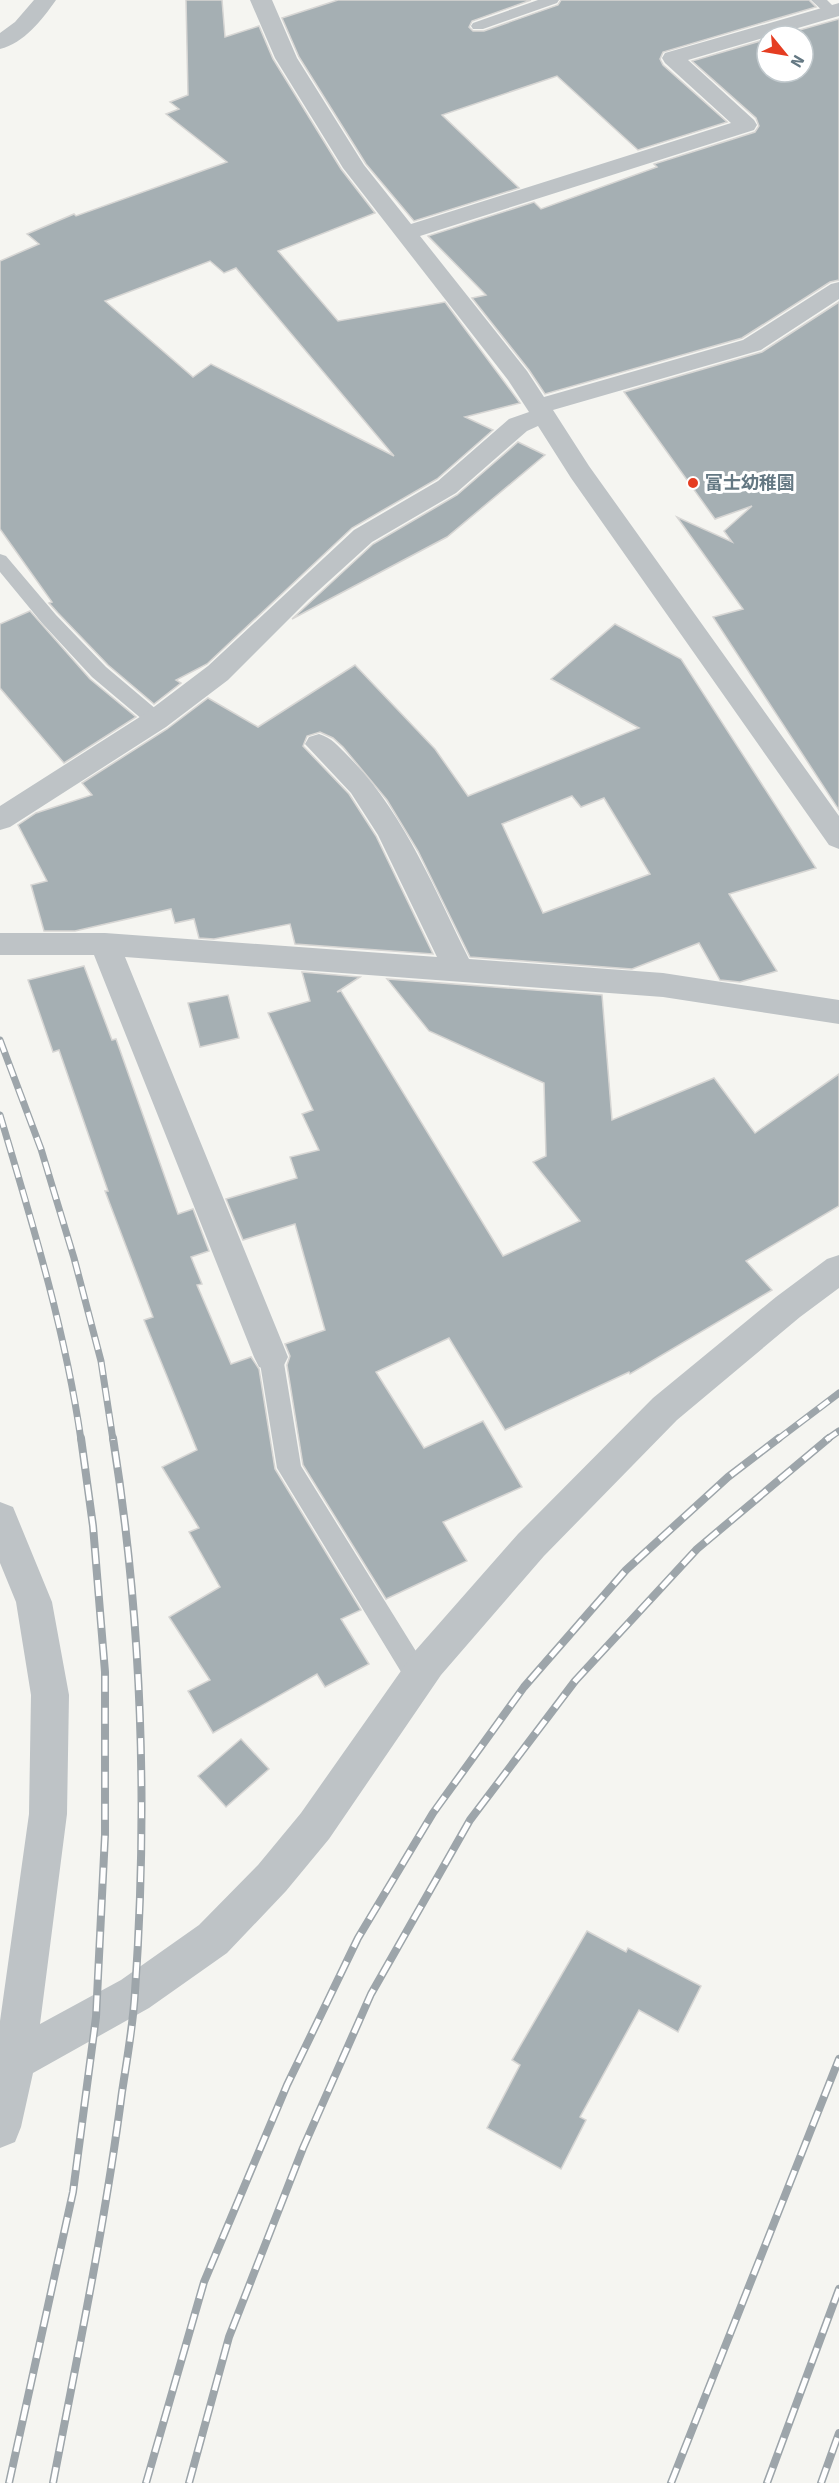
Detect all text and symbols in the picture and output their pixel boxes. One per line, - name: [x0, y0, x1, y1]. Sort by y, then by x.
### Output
- north arrow: [755, 24, 815, 84]
- text: N: [786, 51, 809, 71]
- place label: 富士幼稚園: [705, 472, 795, 494]
- marker: 富士幼稚園: [686, 476, 700, 490]

